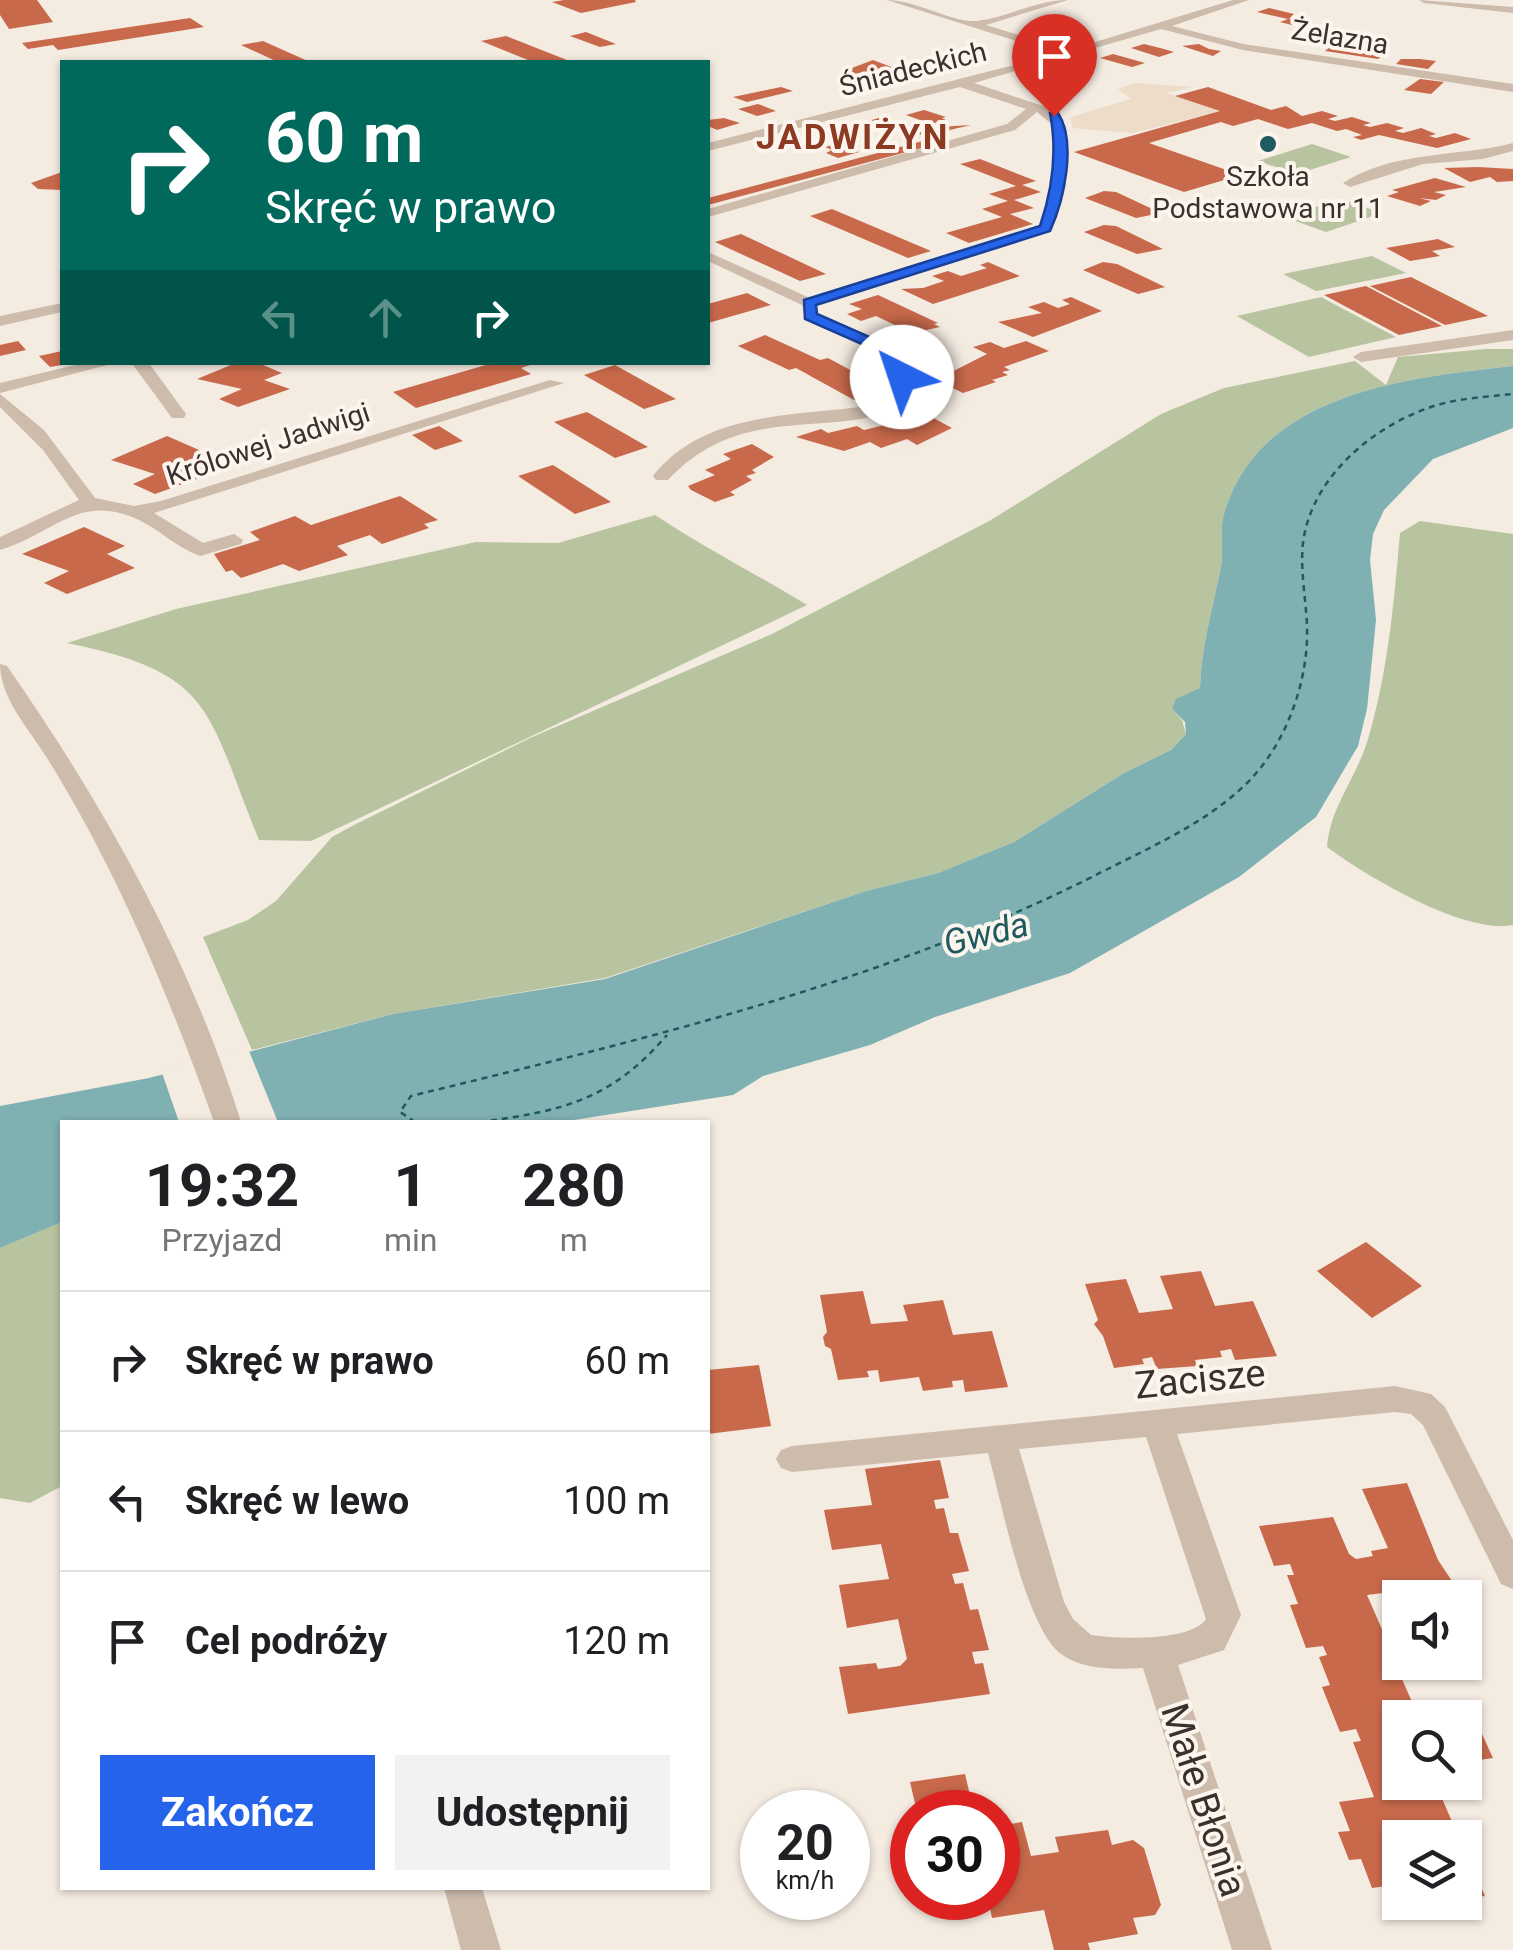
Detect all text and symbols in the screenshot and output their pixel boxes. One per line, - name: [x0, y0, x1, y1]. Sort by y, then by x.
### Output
- street label: Żelazna: [1289, 13, 1391, 61]
- pin: [1012, 14, 1097, 117]
- icon: arrive: [1027, 29, 1082, 84]
- street label: Śniadeckich: [836, 35, 990, 103]
- text: 60 m: [265, 97, 423, 179]
- icon: right: [100, 100, 230, 230]
- district label: JADWIŻYN: [756, 117, 950, 158]
- marker: Szkoła Podstawowa nr 11: [1257, 133, 1279, 155]
- place label: Szkoła Podstawowa nr 11: [1152, 160, 1384, 225]
- text: Skręć w prawo: [265, 181, 557, 234]
- icon: left: [253, 290, 308, 345]
- icon: ahead: [358, 290, 413, 345]
- icon: right: [463, 290, 518, 345]
- position arrow: [850, 325, 954, 429]
- street label: Królowej Jadwigi: [162, 396, 374, 492]
- water label: Gwda: [939, 904, 1033, 964]
- text: 19:32: [145, 1150, 299, 1221]
- text: 1: [393, 1150, 428, 1221]
- text: 280: [522, 1150, 625, 1221]
- text: Przyjazd: [162, 1221, 282, 1259]
- text: min: [384, 1221, 437, 1259]
- text: m: [560, 1221, 588, 1259]
- icon: right: [100, 1334, 155, 1389]
- text: Skręć w prawo: [185, 1339, 434, 1383]
- text: 60 m: [585, 1339, 670, 1383]
- street label: Zacisze: [1133, 1350, 1267, 1408]
- icon: left: [100, 1474, 155, 1529]
- text: Skręć w lewo: [185, 1479, 409, 1523]
- text: 100 m: [563, 1479, 670, 1523]
- map controls: [1382, 1580, 1482, 1920]
- button: sound: [1382, 1580, 1482, 1680]
- icon: arrive: [100, 1614, 155, 1669]
- text: Cel podróży: [185, 1619, 387, 1663]
- text: 120 m: [563, 1619, 670, 1663]
- street label: Małe Błonia: [1152, 1698, 1256, 1902]
- button: search: [1382, 1700, 1482, 1800]
- button: Zakończ: [100, 1755, 375, 1870]
- button: Udostępnij: [395, 1755, 670, 1870]
- speed limit sign: 30: [890, 1790, 1020, 1920]
- text: 20: [776, 1814, 834, 1872]
- button: layers: [1382, 1820, 1482, 1920]
- text: km/h: [776, 1866, 834, 1895]

